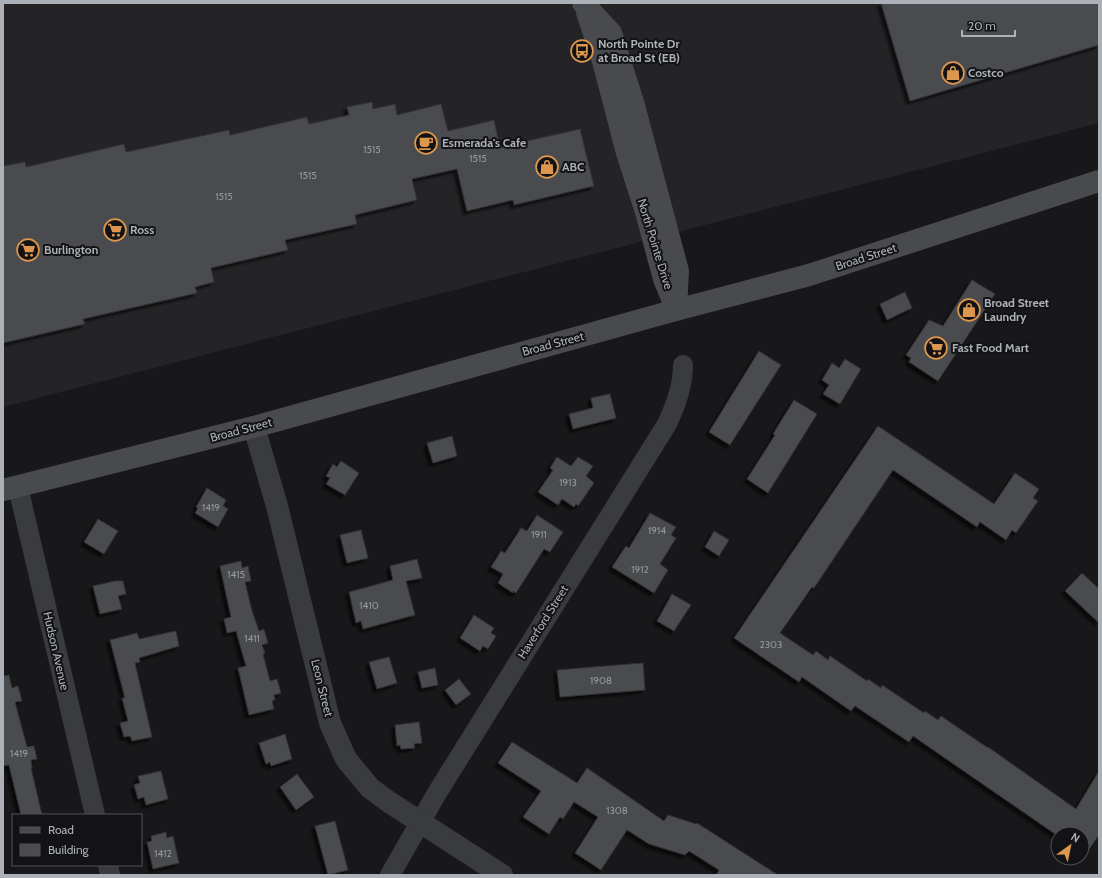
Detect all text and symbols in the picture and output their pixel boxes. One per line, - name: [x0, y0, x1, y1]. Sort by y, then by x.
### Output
- scale bar: [962, 12, 1015, 38]
- text: 20 m: [968, 18, 996, 33]
- place label: North Pointe Dr at Broad St (EB): [598, 36, 680, 65]
- bus stop icon: North Pointe Dr at Broad St (EB): [569, 38, 595, 64]
- shop icon: Costco: [940, 60, 966, 86]
- place label: Costco: [968, 65, 1004, 80]
- cafe icon: Esmerada's Cafe: [413, 130, 439, 156]
- place label: Esmerada's Cafe: [442, 135, 526, 150]
- house number: 1515: [363, 143, 381, 156]
- house number: 1515: [469, 152, 487, 165]
- shop icon: ABC: [534, 154, 560, 180]
- place label: ABC: [562, 159, 584, 174]
- house number: 1515: [299, 169, 317, 182]
- house number: 1515: [215, 190, 233, 203]
- street label: North Pointe Drive: [635, 197, 676, 291]
- supermarket icon: Ross: [102, 217, 128, 243]
- place label: Ross: [130, 222, 154, 237]
- supermarket icon: Burlington: [15, 237, 41, 263]
- street label: Broad Street: [833, 240, 898, 273]
- place label: Burlington: [44, 242, 98, 257]
- place label: Broad Street Laundry: [984, 295, 1049, 324]
- shop icon: Broad Street Laundry: [956, 297, 982, 323]
- street label: Broad Street: [520, 328, 585, 359]
- supermarket icon: Fast Food Mart: [923, 335, 949, 361]
- place label: Fast Food Mart: [952, 340, 1029, 355]
- street label: Broad Street: [208, 414, 273, 445]
- house number: 1913: [559, 476, 577, 489]
- house number: 1419: [202, 501, 220, 514]
- house number: 1914: [648, 524, 666, 537]
- house number: 1911: [531, 528, 547, 541]
- house number: 1912: [631, 563, 649, 576]
- house number: 1415: [227, 568, 245, 581]
- street label: Haverford Street: [514, 582, 571, 661]
- house number: 1410: [359, 599, 379, 612]
- street label: Hudson Avenue: [40, 610, 73, 692]
- house number: 1411: [244, 632, 260, 645]
- house number: 2303: [759, 638, 783, 651]
- street label: Leon Street: [308, 657, 337, 718]
- house number: 1908: [590, 674, 612, 687]
- house number: 1419: [10, 747, 28, 760]
- house number: 1308: [606, 804, 628, 817]
- legend: [12, 814, 142, 866]
- text: Road: [48, 822, 74, 837]
- north arrow: [1050, 826, 1090, 866]
- text: N: [1068, 830, 1083, 846]
- text: Building: [48, 842, 90, 857]
- house number: 1412: [154, 847, 172, 860]

